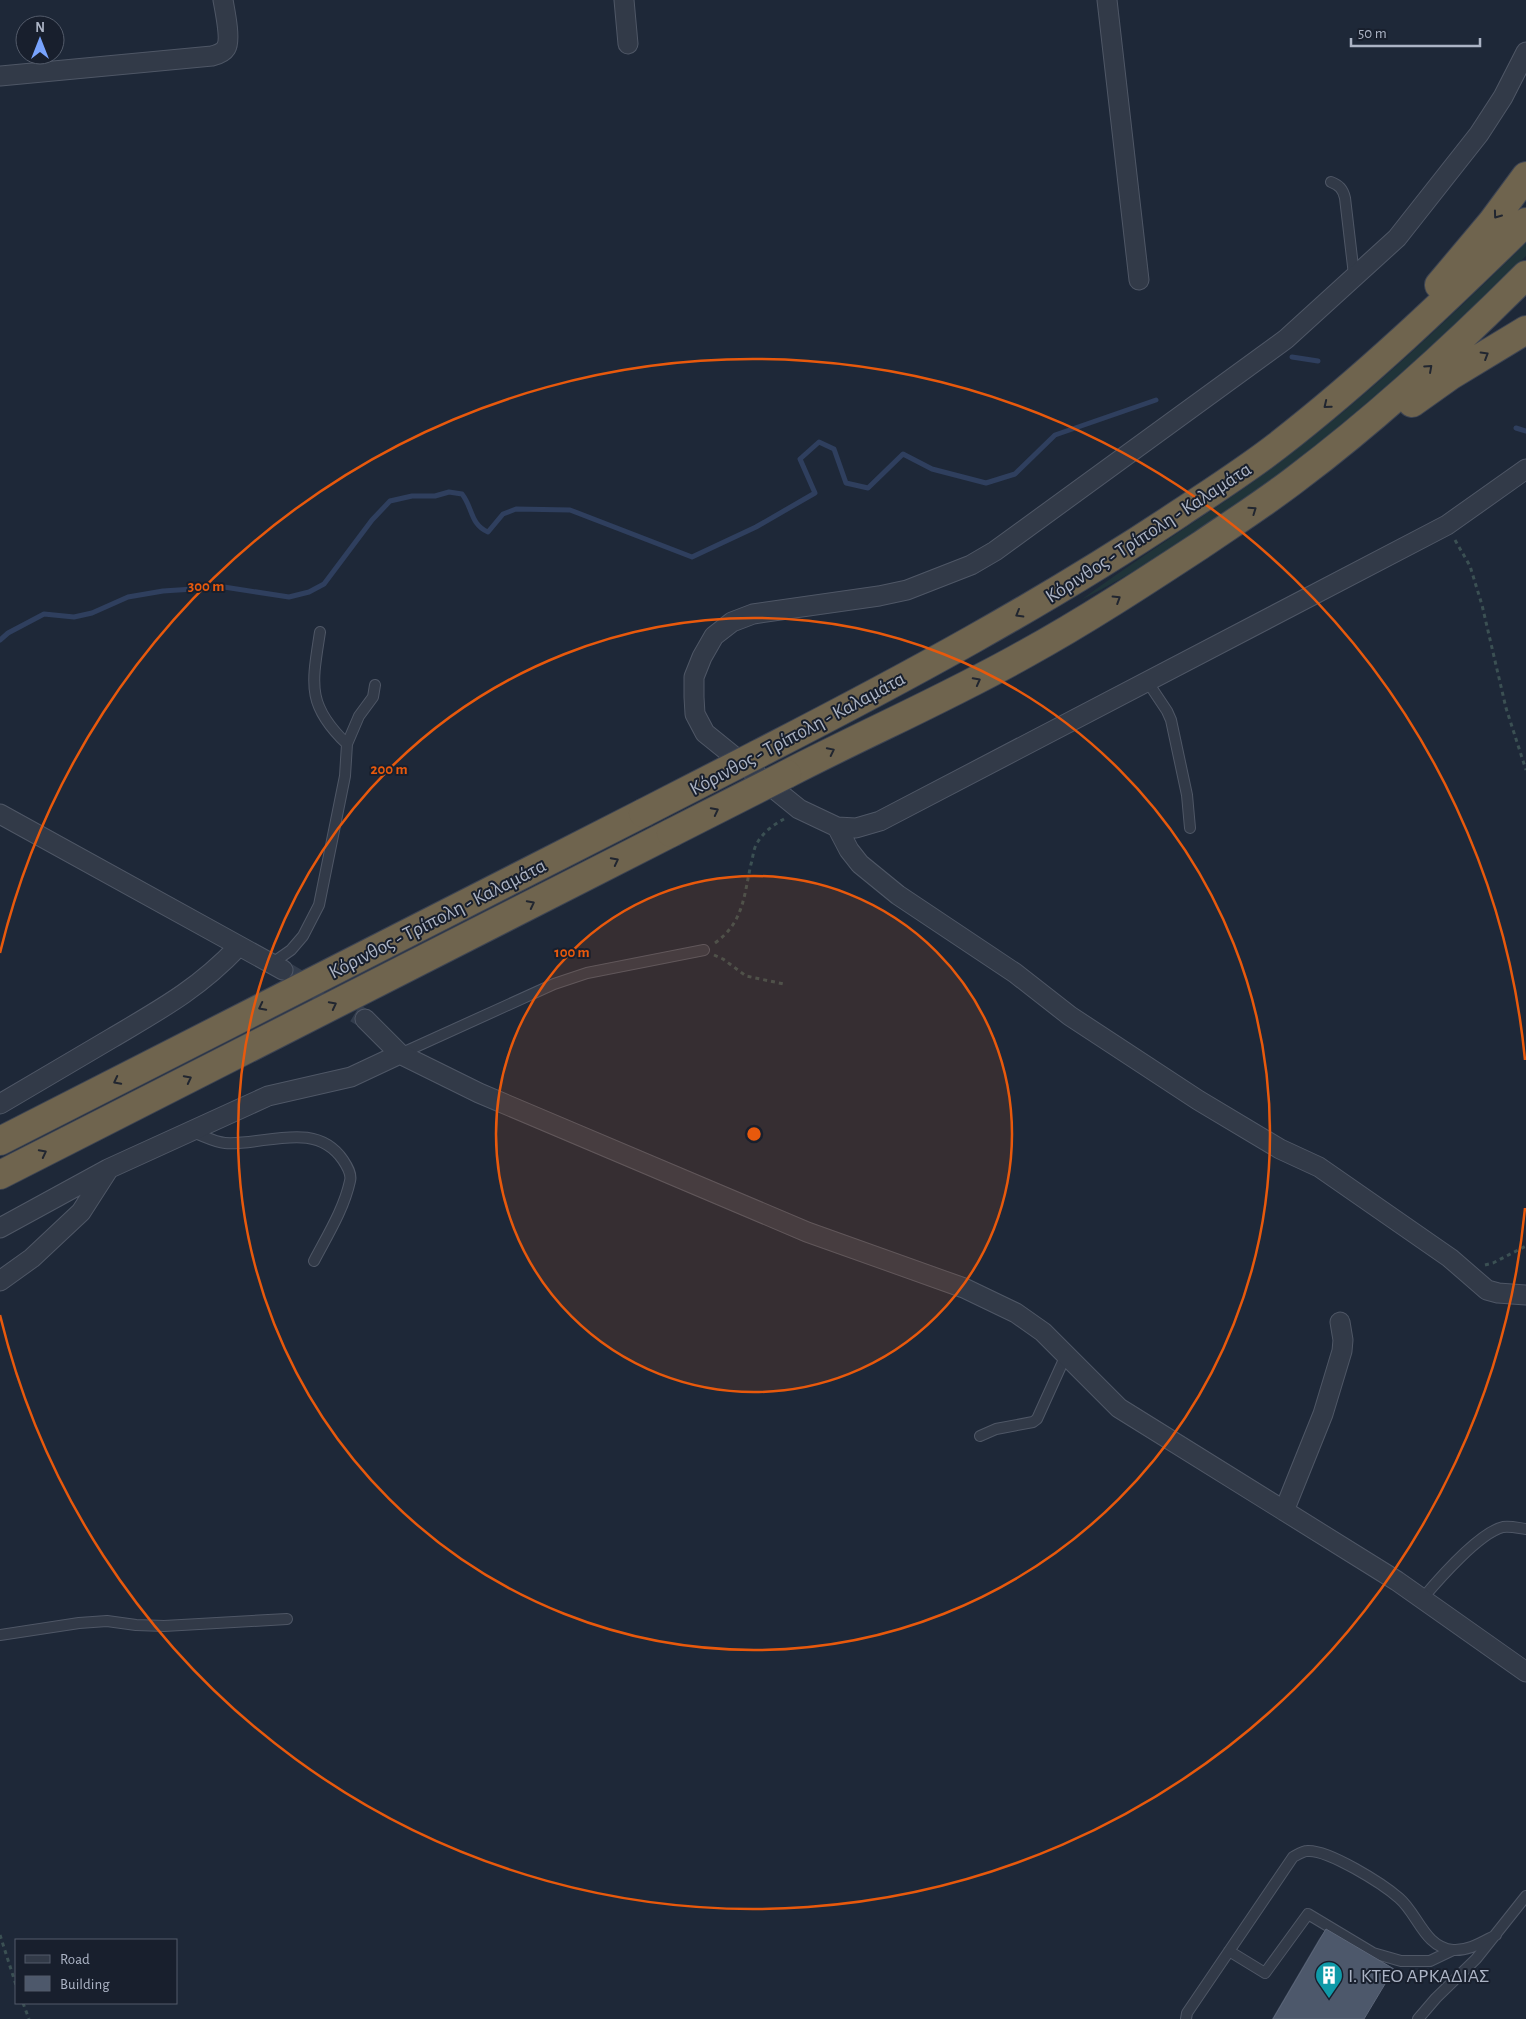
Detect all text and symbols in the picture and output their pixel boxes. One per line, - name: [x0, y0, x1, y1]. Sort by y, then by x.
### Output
- north arrow: [15, 15, 65, 65]
- scale bar: [1351, 15, 1480, 47]
- text: N: [35, 21, 45, 35]
- text: 50 m: [1358, 26, 1387, 41]
- one-way arrow: [1494, 209, 1503, 219]
- one-way arrow: [1479, 352, 1488, 361]
- one-way arrow: [1423, 365, 1432, 374]
- one-way arrow: [1324, 400, 1333, 408]
- street label: Κόρινθος - Τρίπολη - Καλαμάτα: [1042, 459, 1255, 607]
- one-way arrow: [1247, 507, 1257, 516]
- text: 300 m: [188, 579, 224, 594]
- one-way arrow: [1112, 596, 1121, 605]
- one-way arrow: [1015, 608, 1024, 618]
- street label: Κόρινθος - Τρίπολη - Καλαμάτα: [686, 669, 908, 799]
- one-way arrow: [972, 677, 981, 687]
- one-way arrow: [825, 748, 834, 758]
- text: 200 m: [370, 762, 408, 777]
- one-way arrow: [709, 807, 718, 817]
- street label: Κόρινθος - Τρίπολη - Καλαμάτα: [326, 855, 549, 982]
- one-way arrow: [610, 857, 619, 867]
- one-way arrow: [526, 900, 535, 910]
- text: 100 m: [554, 945, 590, 960]
- one-way arrow: [258, 1001, 267, 1012]
- one-way arrow: [328, 1001, 337, 1011]
- one-way arrow: [113, 1075, 122, 1085]
- one-way arrow: [183, 1075, 192, 1085]
- centre of rings: [745, 1125, 763, 1143]
- one-way arrow: [38, 1149, 47, 1159]
- legend: [15, 1939, 178, 2004]
- text: Road: [60, 1952, 90, 1967]
- building icon: Ι. ΚΤΕΟ ΑΡΚΑΔΙΑΣ: [1314, 1960, 1344, 1999]
- place label: Ι. ΚΤΕΟ ΑΡΚΑΔΙΑΣ: [1348, 1966, 1489, 1986]
- text: Building: [60, 1977, 110, 1992]

